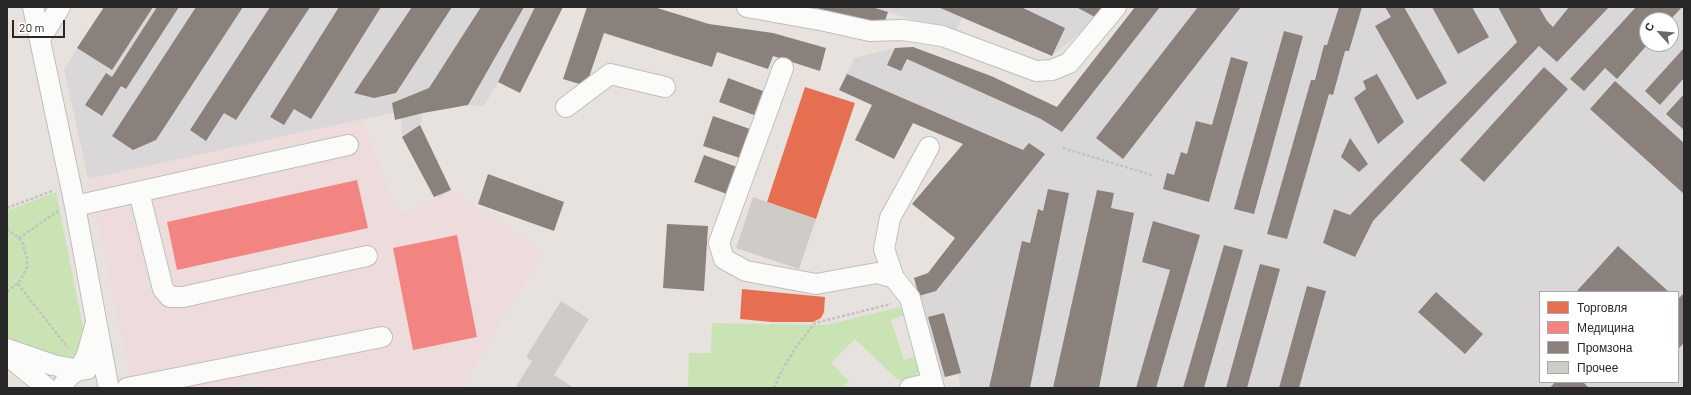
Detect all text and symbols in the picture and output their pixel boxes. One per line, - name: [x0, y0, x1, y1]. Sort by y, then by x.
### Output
- scale bar: [14, 12, 67, 38]
- north arrow: [1639, 12, 1679, 52]
- text: 20 m: [19, 20, 45, 34]
- text: С: [1641, 20, 1656, 33]
- legend: [1539, 291, 1679, 383]
- text: Торговля: [1577, 300, 1627, 314]
- text: Медицина: [1577, 320, 1634, 334]
- text: Промзона: [1577, 340, 1632, 354]
- text: Прочее: [1577, 360, 1618, 374]

